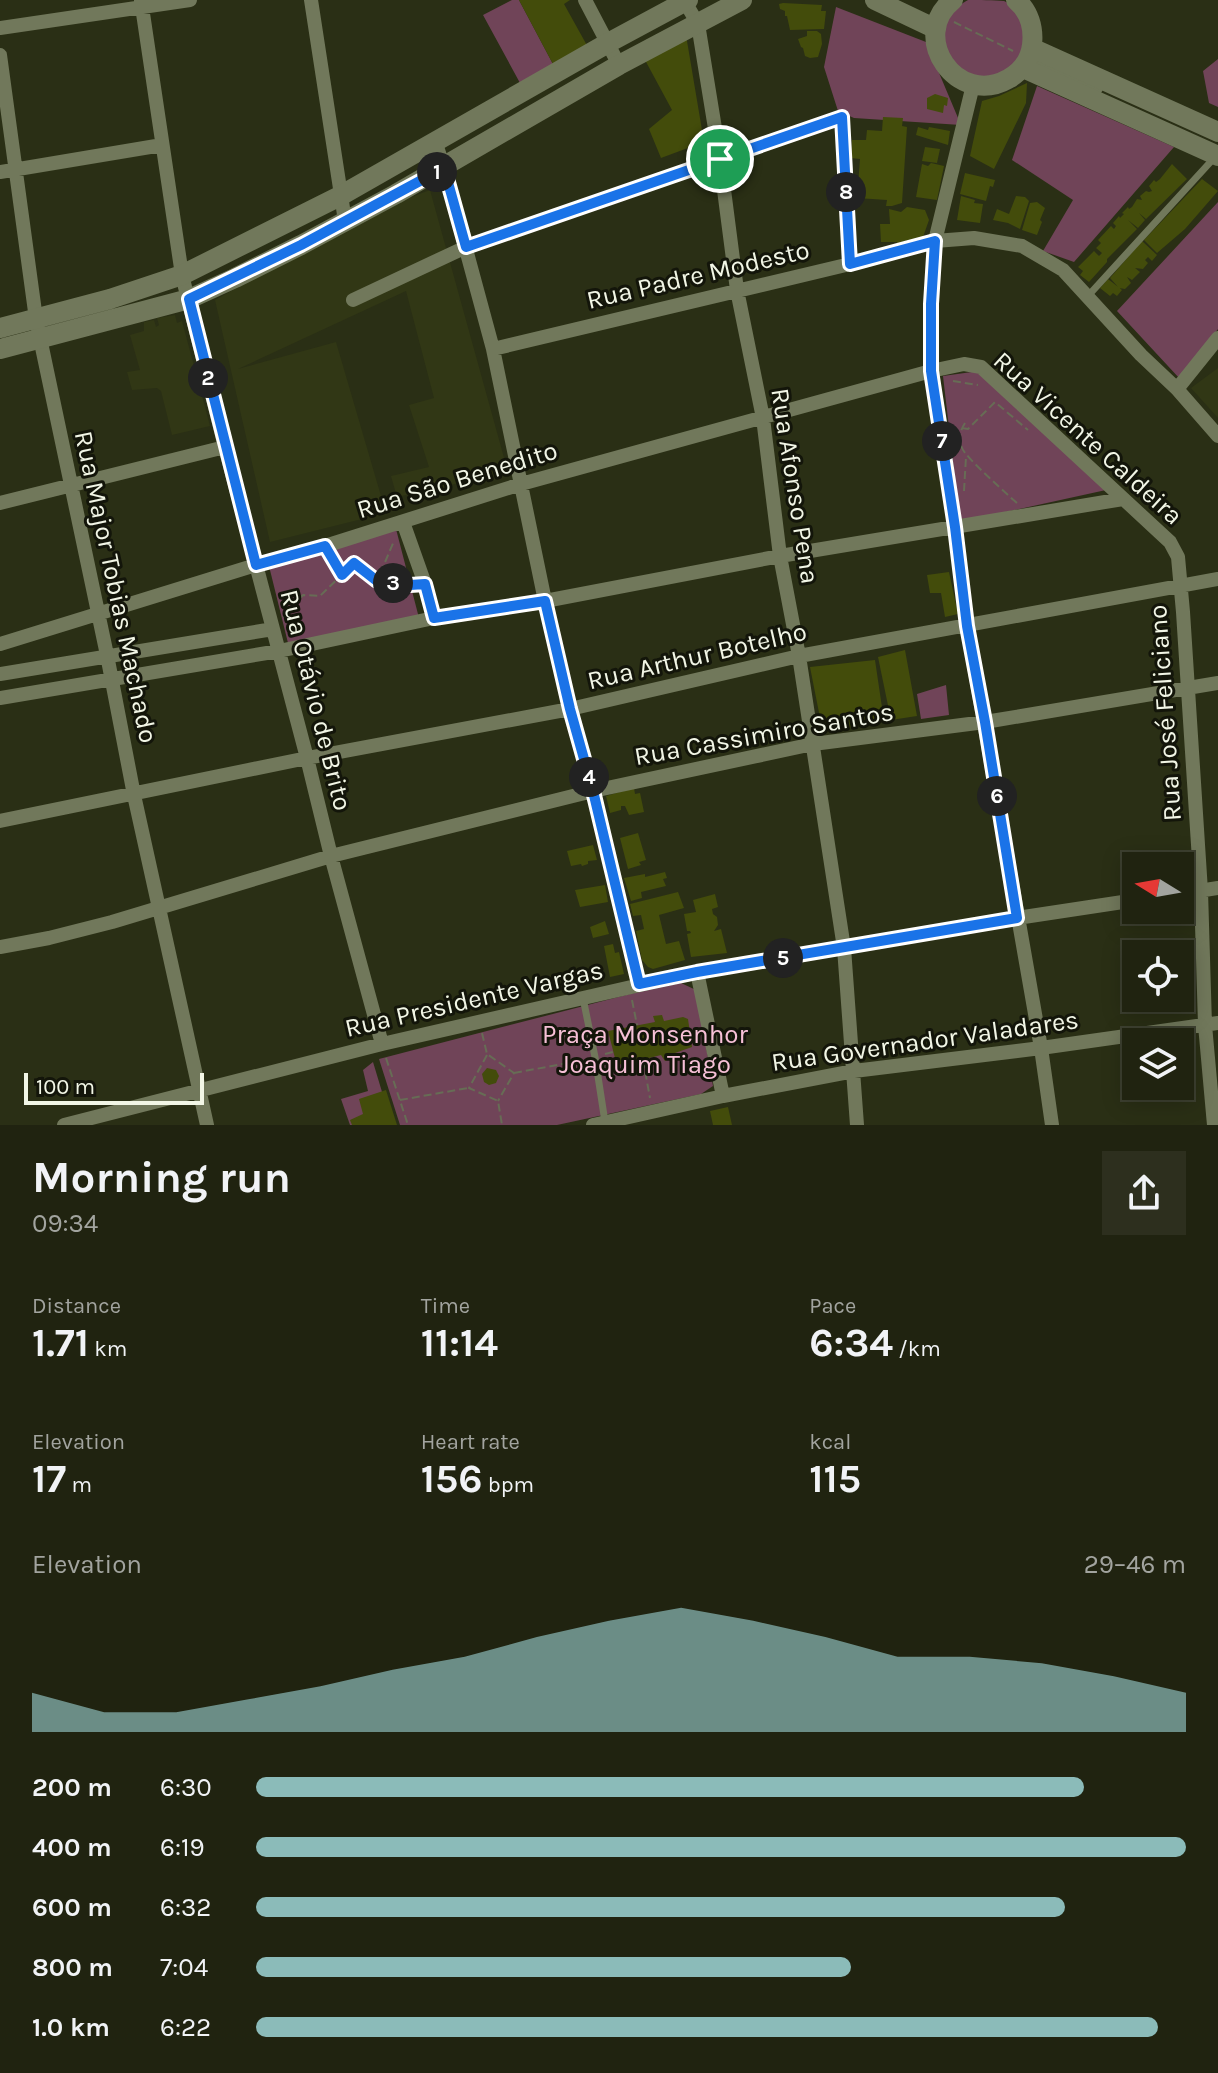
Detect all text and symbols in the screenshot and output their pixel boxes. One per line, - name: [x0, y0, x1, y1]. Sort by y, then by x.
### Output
- pin: [686, 125, 754, 193]
- icon: arrive: [698, 137, 742, 181]
- pin: 1: [417, 152, 457, 192]
- text: 1: [433, 159, 441, 185]
- pin: 8: [826, 172, 866, 212]
- text: 8: [839, 179, 853, 205]
- street label: Rua Padre Modesto: [584, 234, 812, 316]
- street label: Rua Vicente Caldeira: [987, 345, 1189, 531]
- pin: 2: [188, 358, 228, 398]
- text: 2: [201, 365, 215, 391]
- street label: Rua Afonso Pena: [764, 386, 826, 586]
- pin: 7: [922, 421, 962, 461]
- street label: Rua Major Tobias Machado: [68, 428, 164, 746]
- text: 7: [937, 428, 947, 454]
- street label: Rua São Benedito: [353, 435, 561, 525]
- pin: 3: [373, 563, 413, 603]
- text: 3: [386, 570, 400, 596]
- street label: Rua Otávio de Brito: [274, 586, 358, 814]
- street label: Rua José Feliciano: [1142, 604, 1188, 822]
- street label: Rua Arthur Botelho: [584, 616, 810, 696]
- street label: Rua Cassimiro Santos: [632, 696, 896, 772]
- pin: 4: [569, 757, 609, 797]
- text: 4: [582, 764, 596, 790]
- pin: 6: [977, 776, 1017, 816]
- text: 6: [990, 783, 1004, 809]
- north arrow: [1122, 852, 1194, 924]
- map controls: [1122, 852, 1194, 1100]
- pin: 5: [763, 938, 803, 978]
- button: locate: [1122, 940, 1194, 1012]
- text: 5: [777, 945, 789, 971]
- street label: Rua Presidente Vargas: [342, 954, 606, 1044]
- street label: Rua Governador Valadares: [769, 1004, 1081, 1078]
- park label: Praça Monsenhor Joaquim Tiago: [542, 1019, 749, 1080]
- button: layers: [1122, 1028, 1194, 1100]
- scale bar: [24, 1069, 204, 1105]
- text: 100 m: [36, 1074, 95, 1100]
- button: share: [1102, 1151, 1186, 1235]
- text: Morning run: [32, 1152, 291, 1203]
- text: 09:34: [32, 1208, 98, 1239]
- text: Distance: [32, 1293, 121, 1319]
- text: Time: [421, 1293, 470, 1319]
- text: Pace: [809, 1293, 856, 1319]
- text: 1.71: [32, 1319, 89, 1366]
- text: 11:14: [421, 1319, 498, 1366]
- text: 6:34: [809, 1319, 893, 1366]
- text: km: [89, 1336, 127, 1362]
- text: /km: [893, 1336, 941, 1362]
- text: Elevation: [32, 1429, 125, 1455]
- text: Heart rate: [421, 1429, 520, 1455]
- text: kcal: [809, 1429, 851, 1455]
- text: 17: [32, 1455, 66, 1502]
- text: 156: [421, 1455, 482, 1502]
- text: 115: [809, 1455, 861, 1502]
- text: m: [66, 1472, 92, 1498]
- text: bpm: [482, 1472, 534, 1498]
- text: Elevation: [32, 1549, 142, 1580]
- text: 29–46 m: [1084, 1549, 1186, 1580]
- text: 200 m: [32, 1772, 112, 1803]
- text: 6:30: [160, 1772, 212, 1803]
- text: 400 m: [32, 1832, 112, 1863]
- text: 6:19: [160, 1832, 205, 1863]
- text: 600 m: [32, 1892, 112, 1923]
- text: 6:32: [160, 1892, 211, 1923]
- text: 800 m: [32, 1952, 113, 1983]
- text: 7:04: [160, 1952, 208, 1983]
- text: 1.0 km: [32, 2012, 110, 2043]
- text: 6:22: [160, 2012, 211, 2043]

